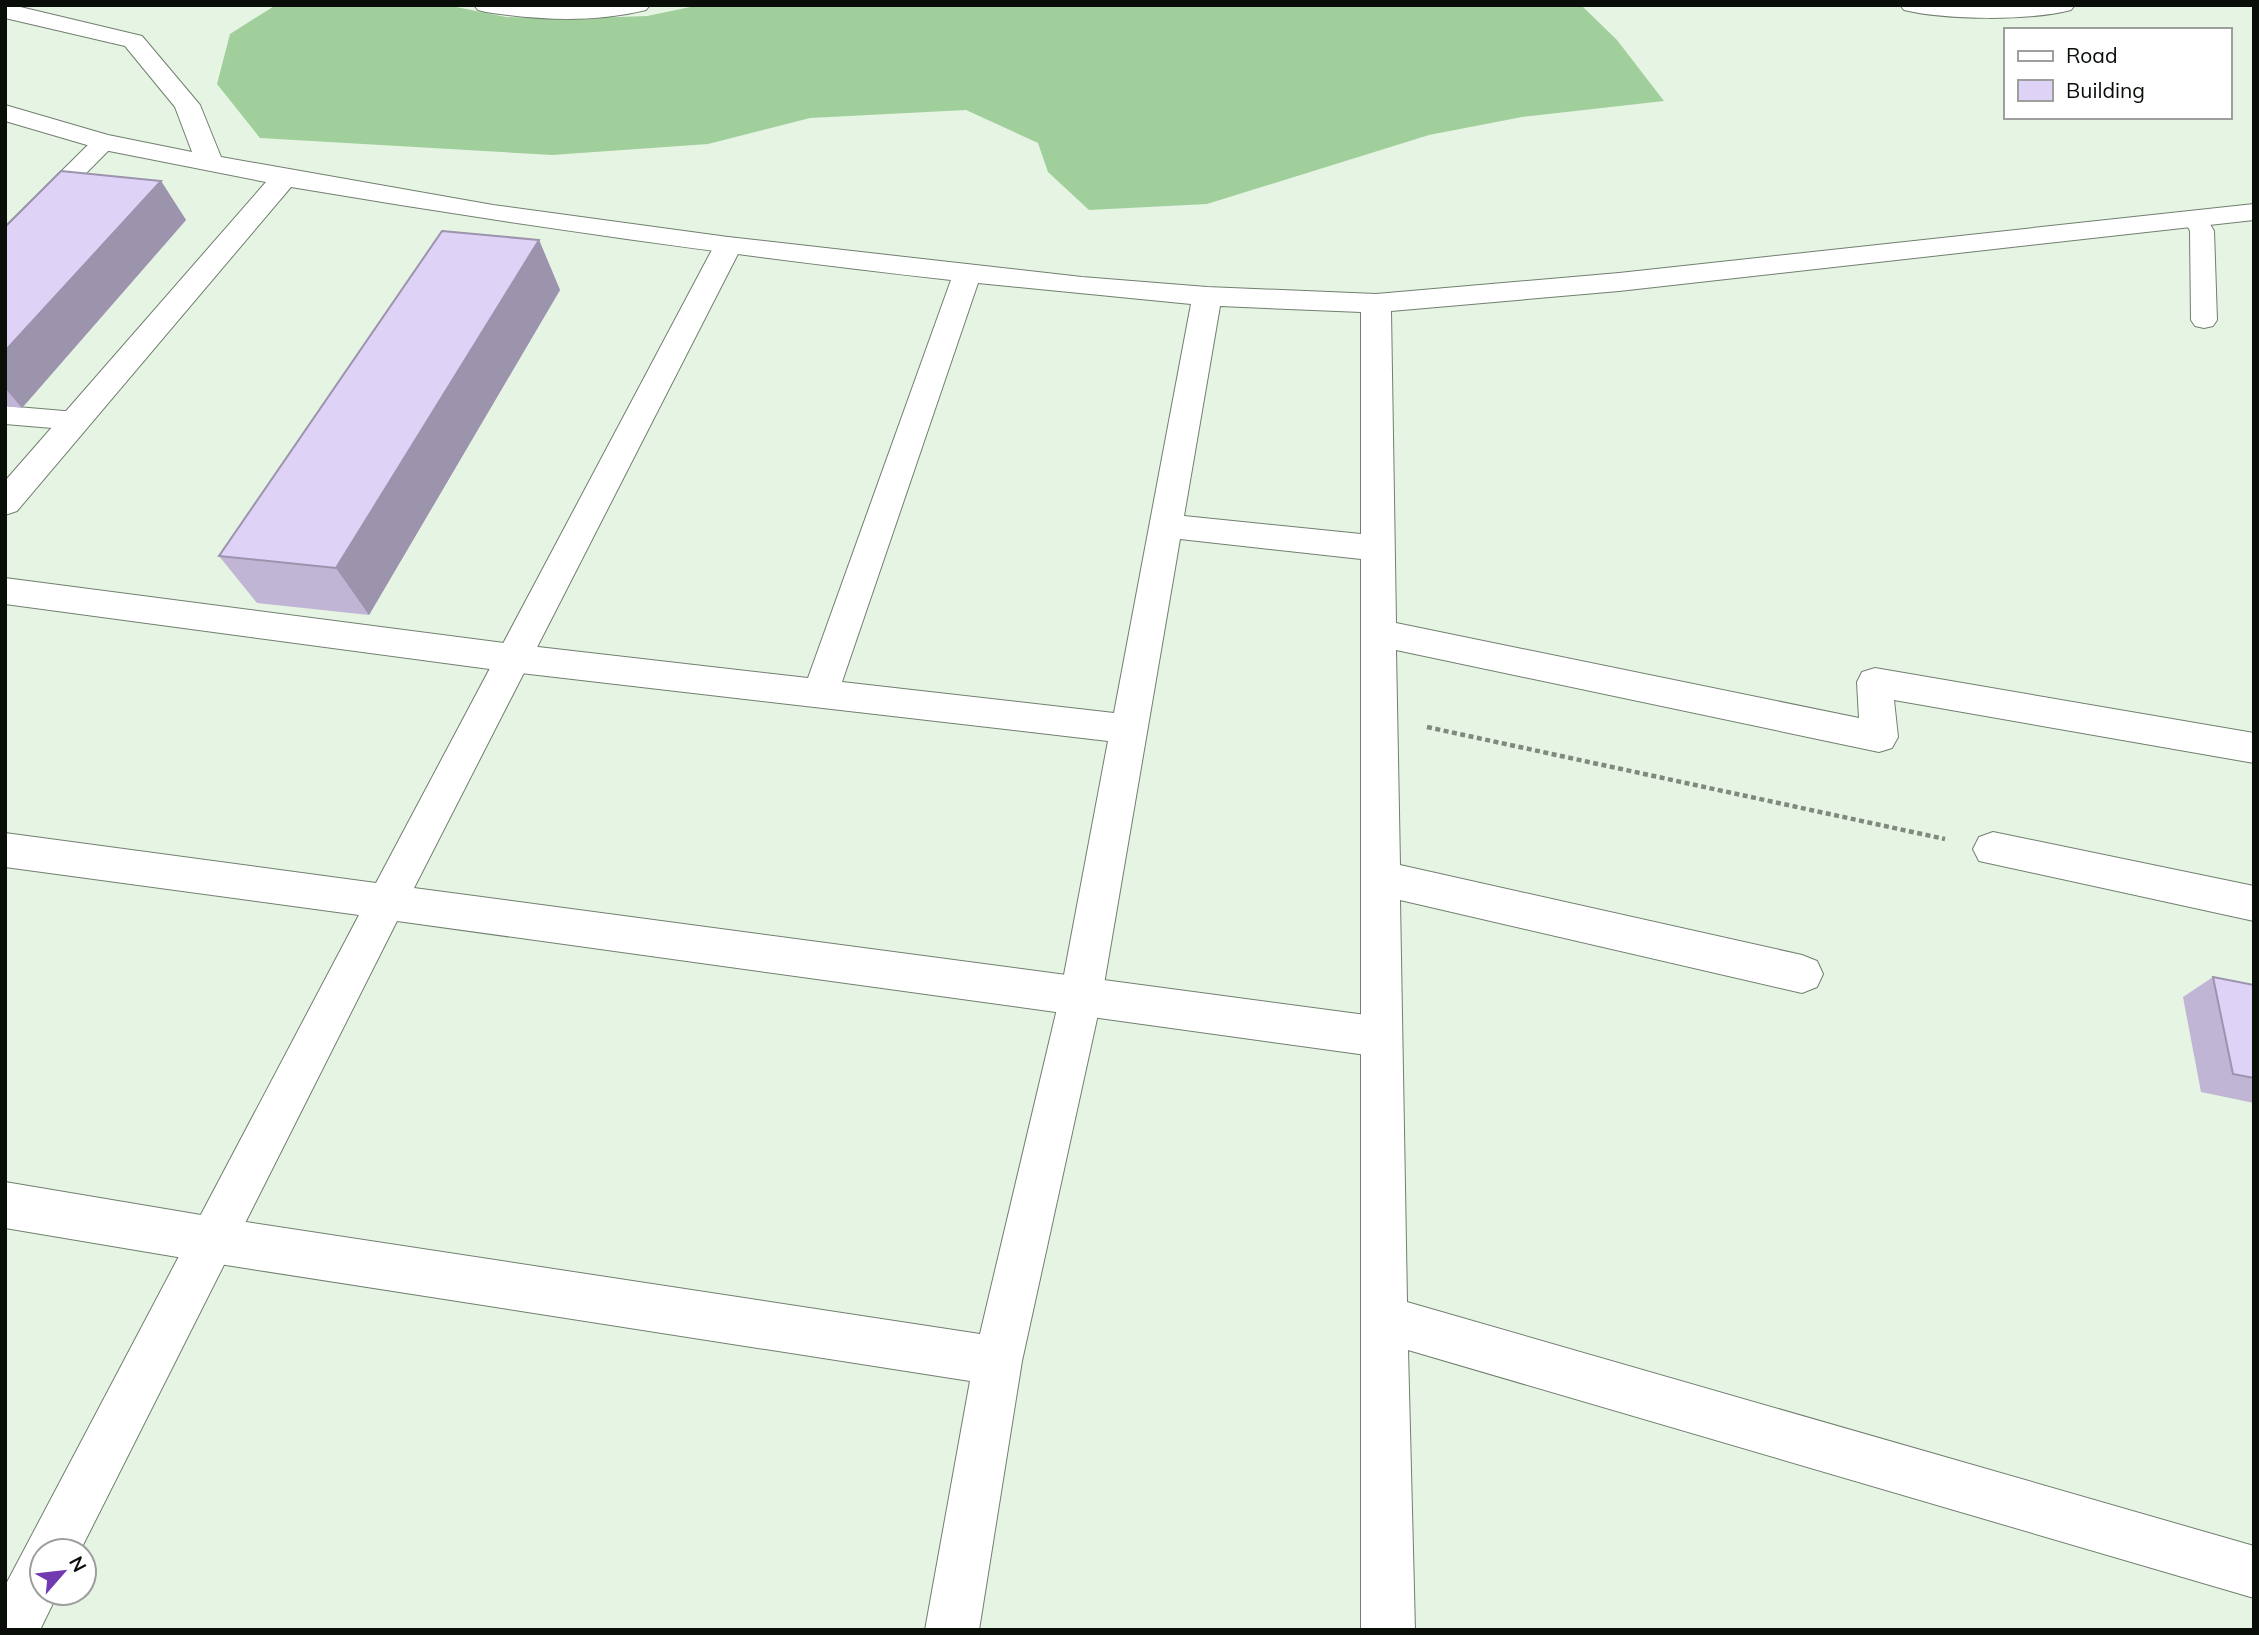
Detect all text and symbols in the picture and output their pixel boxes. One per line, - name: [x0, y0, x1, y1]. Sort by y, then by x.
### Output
- legend: [2004, 28, 2231, 119]
- text: Road: [2066, 42, 2117, 68]
- text: Building: [2066, 77, 2145, 103]
- north arrow: [28, 1537, 98, 1607]
- text: N: [64, 1552, 92, 1576]

